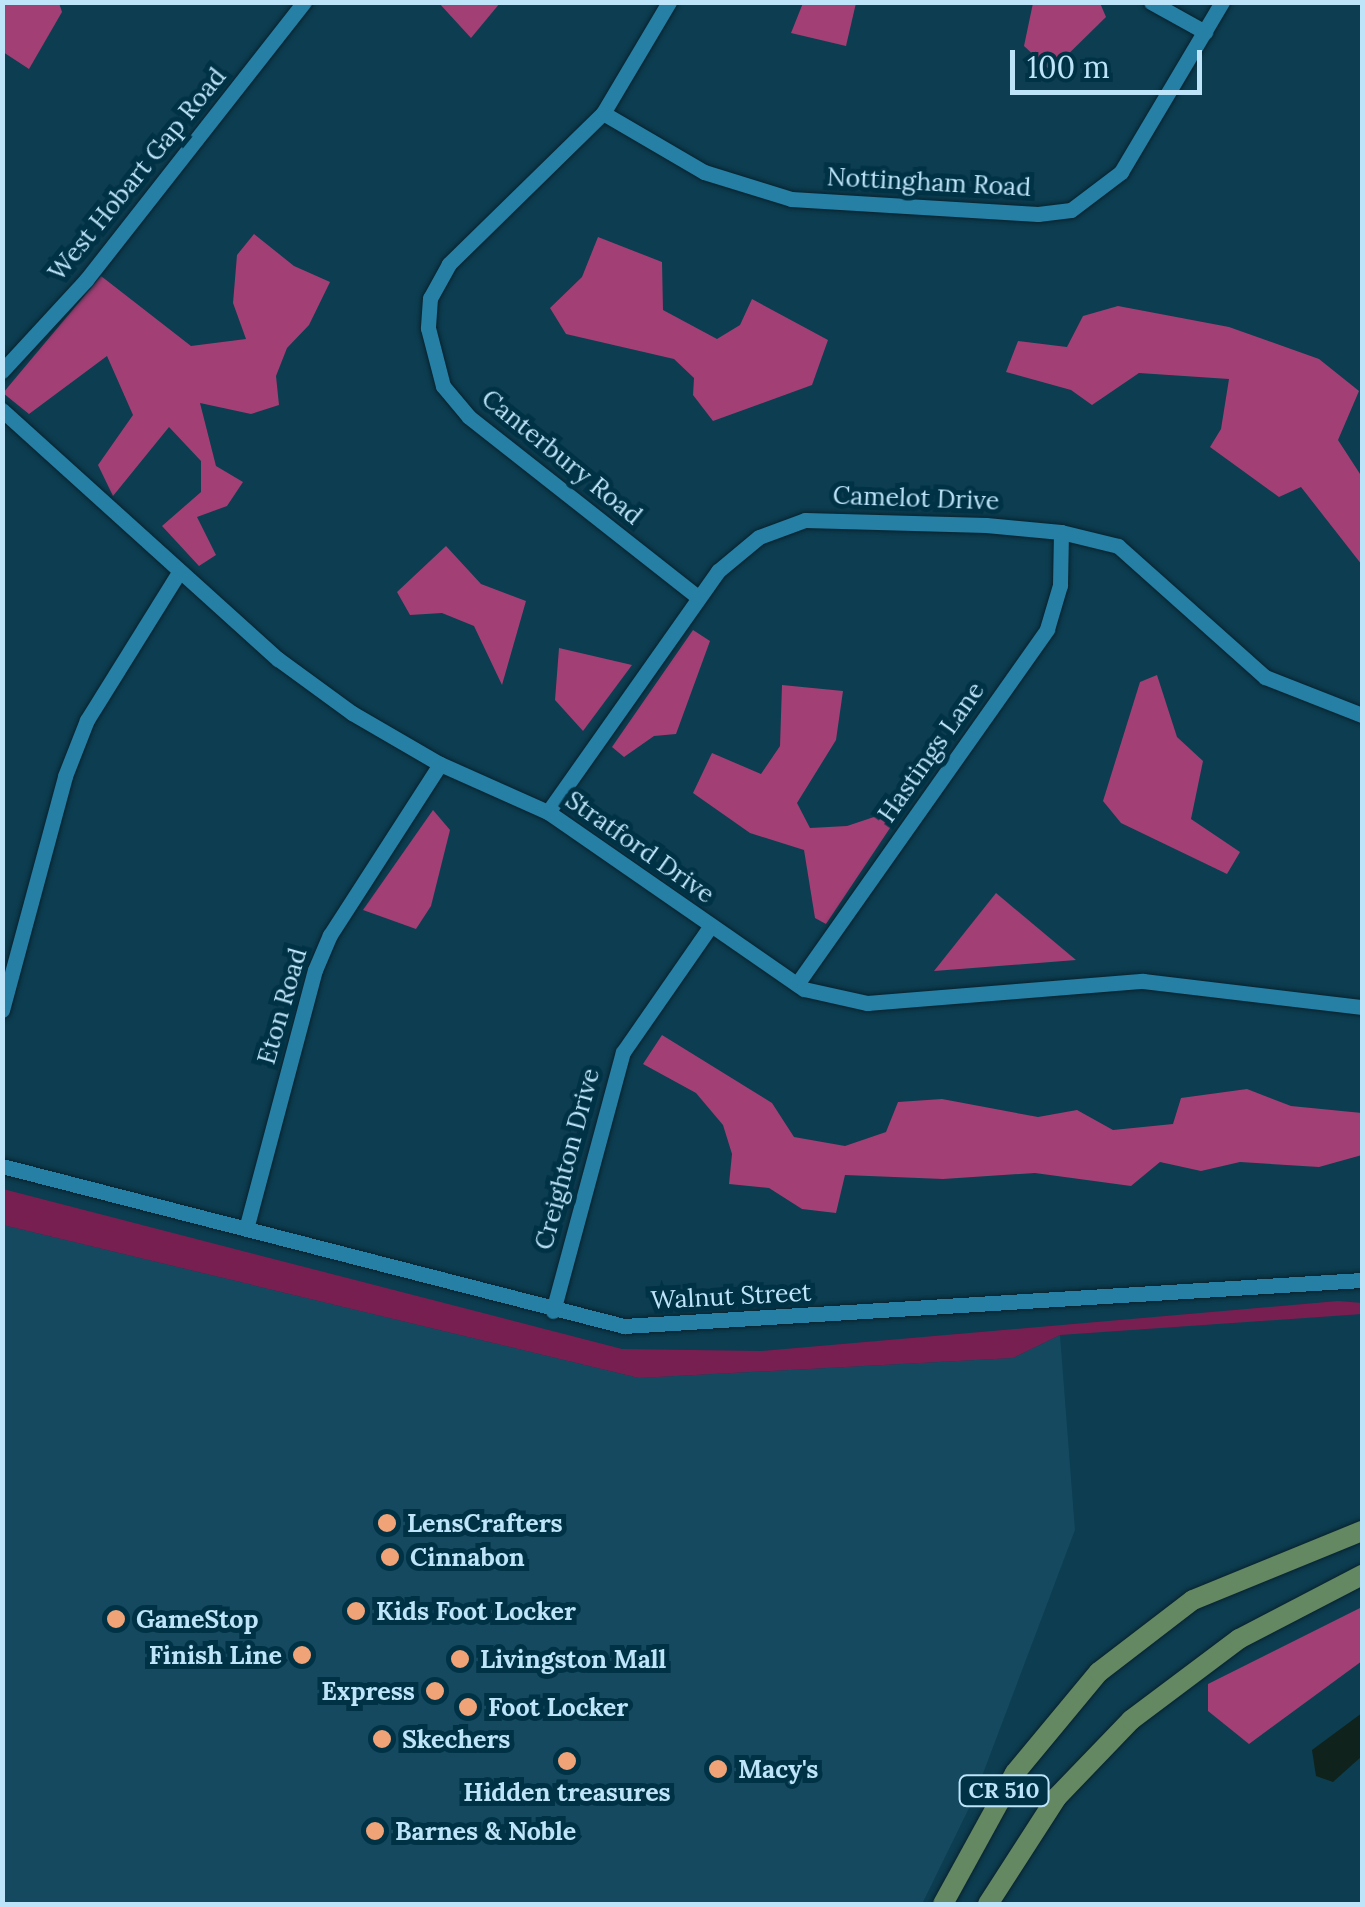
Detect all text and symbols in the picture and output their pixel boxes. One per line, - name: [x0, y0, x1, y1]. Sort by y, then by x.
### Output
- scale bar: [1015, 30, 1208, 92]
- text: 100 m: [1027, 48, 1110, 86]
- street label: West Hobart Gap Road: [42, 62, 232, 286]
- street label: Nottingham Road: [826, 162, 1032, 202]
- street label: Canterbury Road: [476, 383, 648, 531]
- street label: Camelot Drive: [832, 480, 1000, 516]
- street label: Hastings Lane: [872, 676, 990, 828]
- street label: Stratford Drive: [560, 785, 720, 909]
- street label: Eton Road: [251, 944, 313, 1068]
- street label: Creighton Drive: [528, 1065, 606, 1253]
- street label: Walnut Street: [650, 1277, 812, 1315]
- place label: LensCrafters: [407, 1508, 563, 1538]
- marker: LensCrafters: [376, 1512, 398, 1534]
- place label: Cinnabon: [410, 1542, 525, 1572]
- marker: Cinnabon: [379, 1546, 401, 1568]
- place label: Kids Foot Locker: [376, 1596, 576, 1626]
- marker: Kids Foot Locker: [345, 1600, 367, 1622]
- place label: GameStop: [136, 1604, 259, 1634]
- marker: GameStop: [105, 1608, 127, 1630]
- place label: Finish Line: [149, 1640, 282, 1670]
- marker: Finish Line: [291, 1644, 313, 1666]
- place label: Livingston Mall: [480, 1644, 666, 1674]
- marker: Livingston Mall: [449, 1648, 471, 1670]
- place label: Express: [321, 1676, 415, 1706]
- marker: Express: [424, 1680, 446, 1702]
- place label: Foot Locker: [488, 1692, 628, 1722]
- marker: Foot Locker: [457, 1696, 479, 1718]
- place label: Skechers: [402, 1724, 510, 1754]
- marker: Skechers: [371, 1728, 393, 1750]
- marker: Hidden treasures: [556, 1750, 578, 1772]
- place label: Macy's: [738, 1754, 818, 1784]
- marker: Macy's: [707, 1758, 729, 1780]
- road number: CR 510: [956, 1774, 1052, 1808]
- place label: Hidden treasures: [463, 1777, 671, 1807]
- place label: Barnes & Noble: [395, 1816, 576, 1846]
- marker: Barnes & Noble: [364, 1820, 386, 1842]

